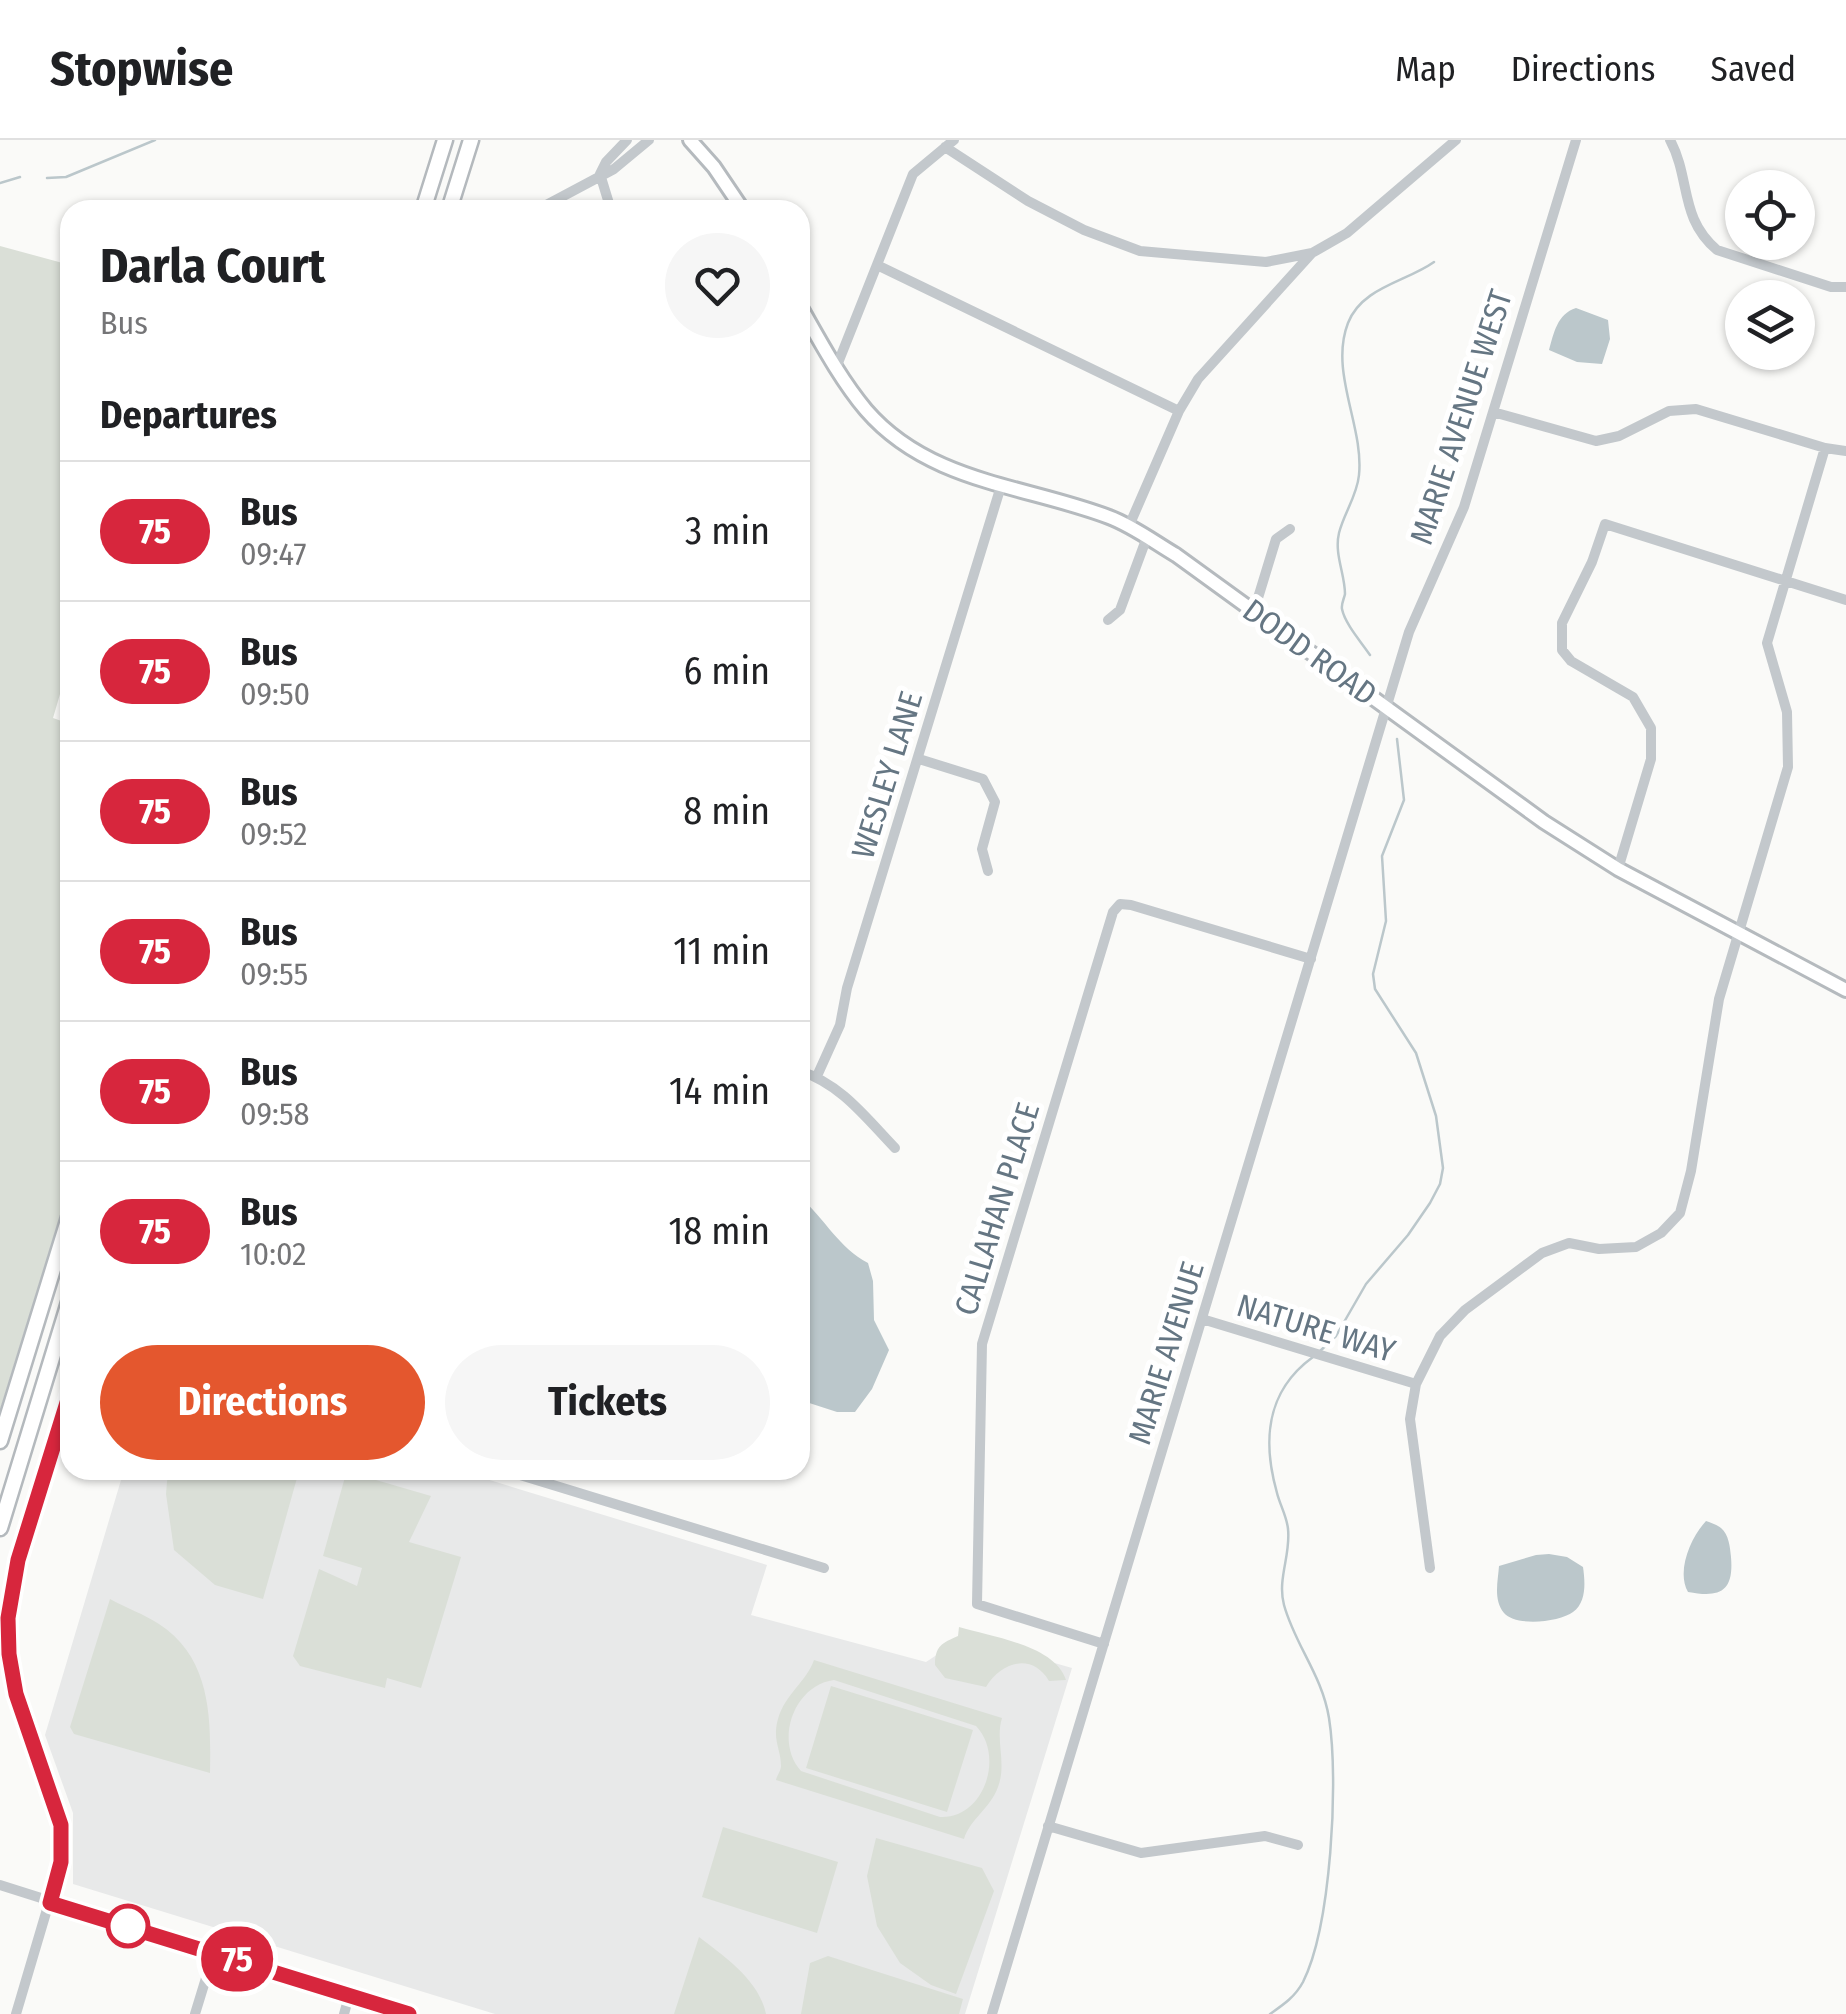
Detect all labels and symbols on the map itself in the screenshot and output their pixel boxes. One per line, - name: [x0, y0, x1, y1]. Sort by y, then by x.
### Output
- street label: MARIE AVENUE WEST: [1402, 285, 1520, 549]
- street label: DODD ROAD: [1236, 591, 1384, 713]
- street label: WESLEY LANE: [844, 687, 930, 863]
- street label: CALLAHAN PLACE: [947, 1098, 1047, 1320]
- street label: MARIE AVENUE: [1120, 1257, 1212, 1449]
- street label: NATURE WAY: [1232, 1286, 1400, 1370]
- unlabelled marker: [107, 1905, 149, 1947]
- line badge: 75: [192, 1926, 282, 1992]

